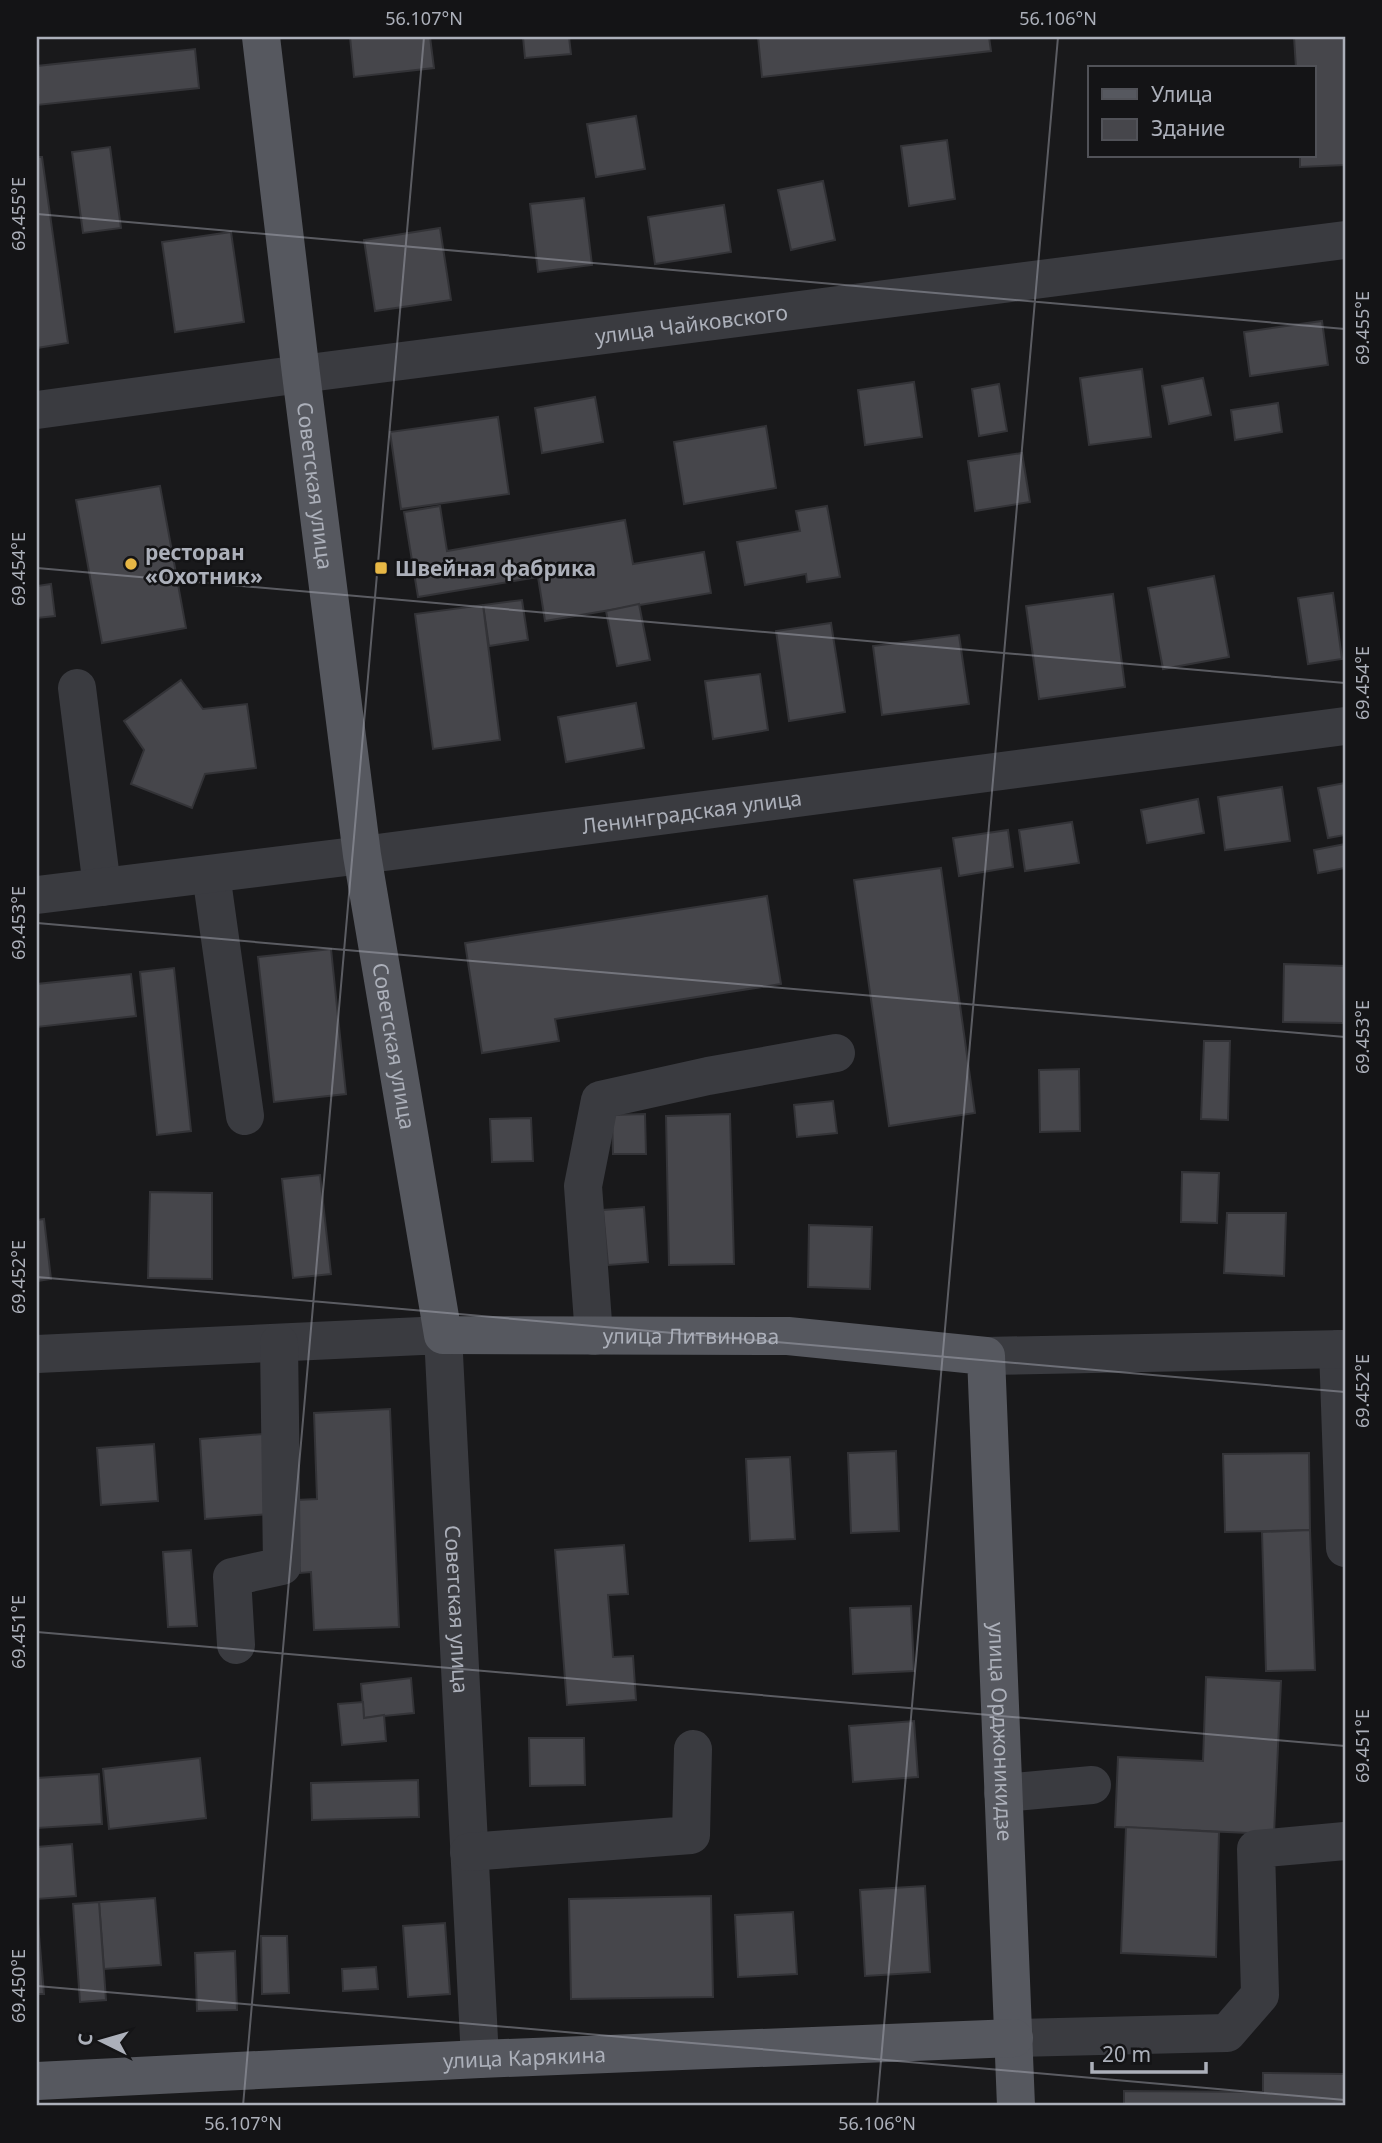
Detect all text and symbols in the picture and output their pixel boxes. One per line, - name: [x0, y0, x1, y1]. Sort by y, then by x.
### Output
- text: 56.107°N: [385, 6, 463, 30]
- text: 56.106°N: [1019, 6, 1097, 30]
- legend: [1088, 66, 1316, 158]
- text: Улица: [1151, 80, 1213, 108]
- text: Здание: [1151, 114, 1225, 142]
- text: 69.455°E: [6, 177, 30, 251]
- text: 69.455°E: [1350, 291, 1374, 365]
- street label: улица Чайковского: [593, 298, 789, 350]
- street label: Советская улица: [291, 400, 340, 571]
- text: 69.454°E: [6, 532, 30, 606]
- place label: ресторан «Охотник»: [145, 538, 263, 590]
- place label: Швейная фабрика: [395, 554, 596, 582]
- marker: ресторан «Охотник»: [123, 556, 139, 572]
- marker: Швейная фабрика: [373, 560, 389, 576]
- text: 69.454°E: [1350, 646, 1374, 720]
- street label: Ленинградская улица: [580, 783, 803, 840]
- text: 69.453°E: [6, 886, 30, 960]
- street label: Советская улица: [366, 961, 422, 1132]
- text: 69.453°E: [1350, 1000, 1374, 1074]
- text: 69.452°E: [6, 1240, 30, 1314]
- street label: улица Литвинова: [603, 1321, 779, 1350]
- text: 69.452°E: [1350, 1354, 1374, 1428]
- street label: Советская улица: [439, 1524, 475, 1694]
- text: 69.451°E: [6, 1595, 30, 1669]
- street label: улица Орджоникидзе: [983, 1622, 1019, 1842]
- text: 69.451°E: [1350, 1709, 1374, 1783]
- text: 69.450°E: [6, 1949, 30, 2023]
- north arrow: [66, 2007, 136, 2076]
- scale bar: [1092, 2031, 1205, 2075]
- text: С: [72, 2032, 99, 2047]
- street label: улица Карякина: [442, 2040, 606, 2075]
- text: 20 m: [1102, 2040, 1151, 2068]
- text: 56.107°N: [204, 2111, 282, 2135]
- text: 56.106°N: [838, 2111, 916, 2135]

